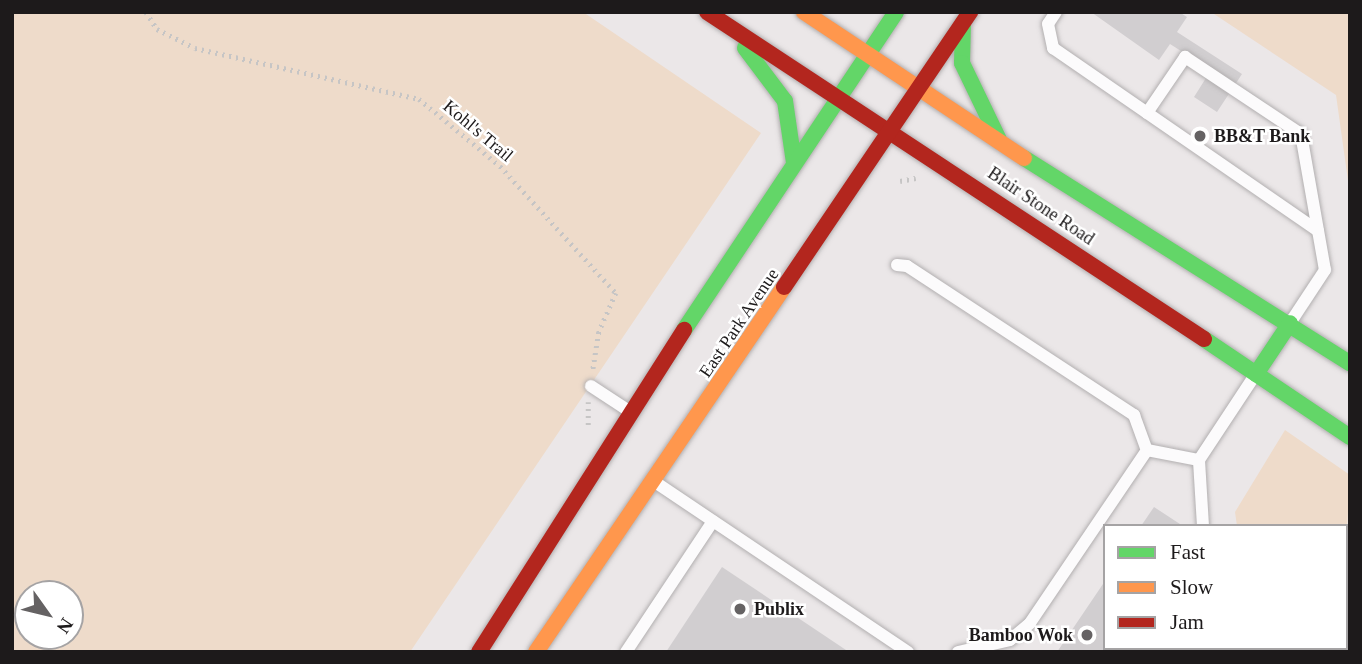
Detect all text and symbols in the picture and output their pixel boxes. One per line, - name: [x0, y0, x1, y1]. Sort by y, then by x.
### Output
- street label: Kohl's Trail: [438, 95, 518, 167]
- place label: BB&T Bank: [1214, 125, 1311, 147]
- marker: BB&T Bank: [1192, 128, 1208, 144]
- street label: Blair Stone Road: [984, 162, 1098, 250]
- street label: East Park Avenue: [694, 264, 784, 382]
- legend: [1103, 524, 1348, 650]
- text: Fast: [1170, 540, 1205, 564]
- text: Slow: [1170, 575, 1213, 599]
- north arrow: [14, 580, 84, 650]
- place label: Publix: [754, 598, 804, 620]
- marker: Publix: [732, 601, 748, 617]
- text: Jam: [1170, 610, 1204, 634]
- text: N: [53, 614, 78, 637]
- place label: Bamboo Wok: [968, 624, 1073, 646]
- marker: Bamboo Wok: [1079, 627, 1095, 643]

